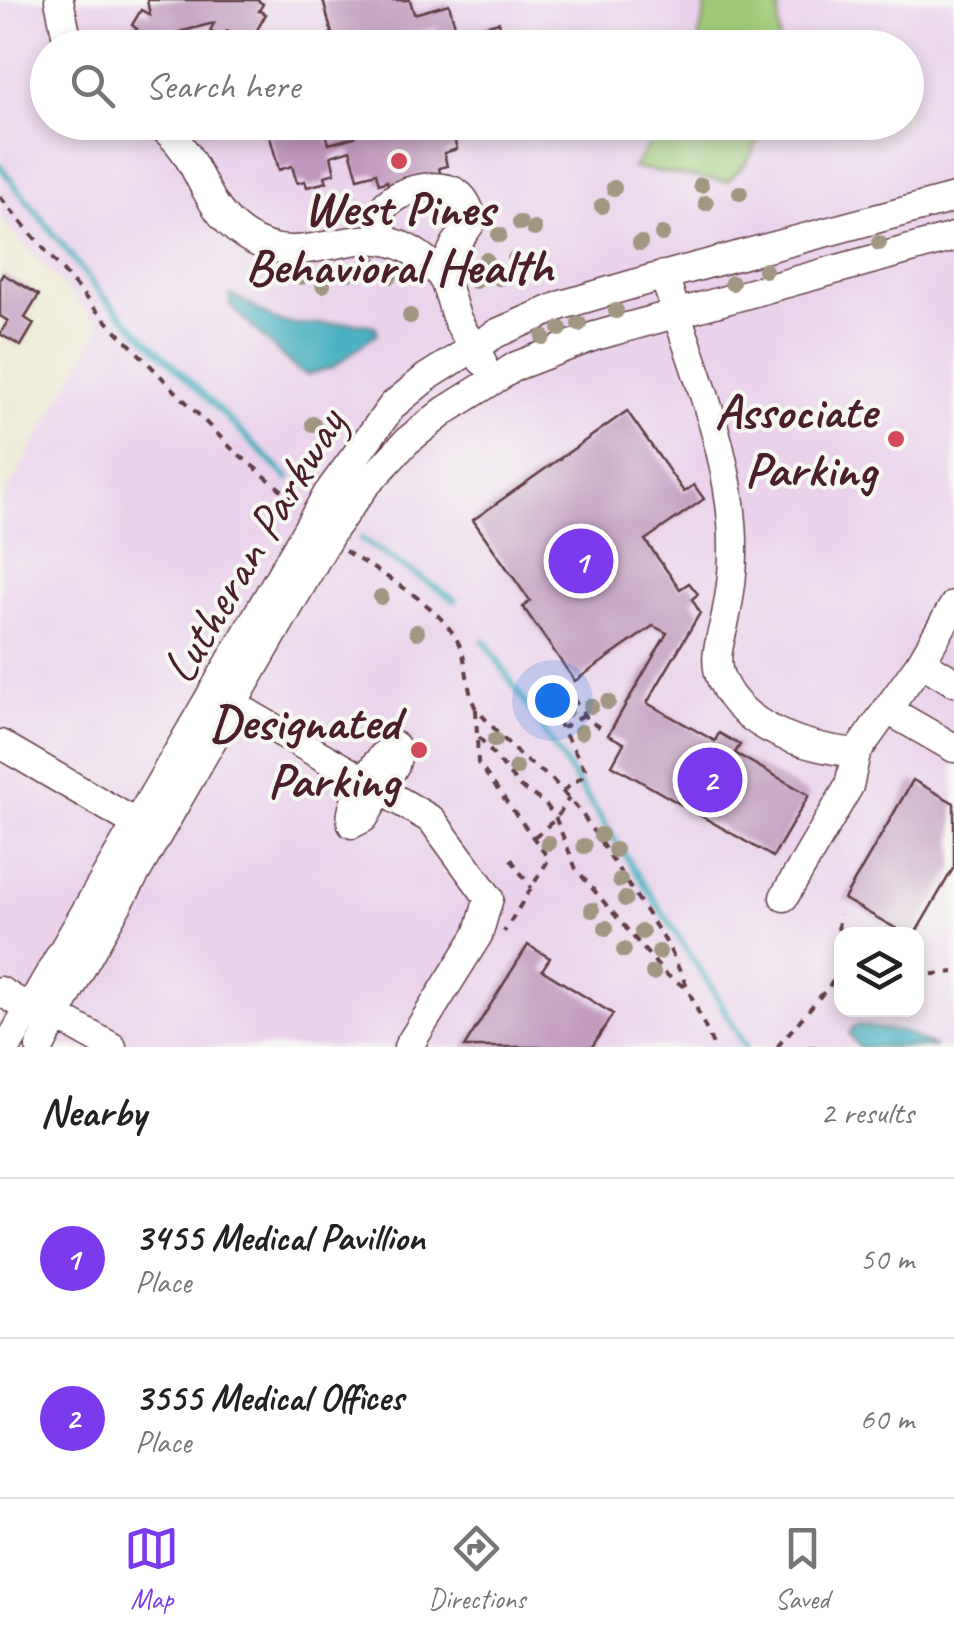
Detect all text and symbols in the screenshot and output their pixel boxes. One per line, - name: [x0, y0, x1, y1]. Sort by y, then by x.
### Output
- search box: [30, 30, 924, 140]
- icon: search: [65, 58, 120, 113]
- text: Search here: [145, 62, 300, 109]
- marker: West Pines Behavioral Health: [388, 150, 410, 172]
- place label: West Pines Behavioral Health: [245, 177, 555, 298]
- place label: Associate Parking: [715, 380, 880, 501]
- street label: Lutheran Parkway: [147, 395, 361, 694]
- marker: Associate Parking: [885, 428, 907, 450]
- pin: 1: [548, 524, 614, 598]
- your location: [527, 675, 578, 726]
- place label: Designated Parking: [210, 691, 408, 812]
- marker: Designated Parking: [408, 739, 430, 761]
- pin: 2: [678, 742, 742, 818]
- map controls: [834, 927, 924, 1017]
- button: layers: [834, 927, 924, 1017]
- text: Nearby: [40, 1086, 146, 1139]
- text: 2 results: [820, 1092, 914, 1133]
- text: 3455 Medical Pavillion: [135, 1214, 425, 1261]
- text: 1: [65, 1238, 80, 1279]
- text: 50 m: [860, 1238, 914, 1279]
- text: Place: [135, 1261, 191, 1302]
- text: 3555 Medical Offices: [135, 1374, 403, 1421]
- text: 2: [65, 1398, 80, 1439]
- text: 60 m: [860, 1398, 914, 1439]
- text: Place: [135, 1421, 191, 1462]
- tab: Map: [124, 1521, 179, 1616]
- tab: Directions: [428, 1521, 526, 1616]
- tab: Saved: [775, 1521, 830, 1616]

